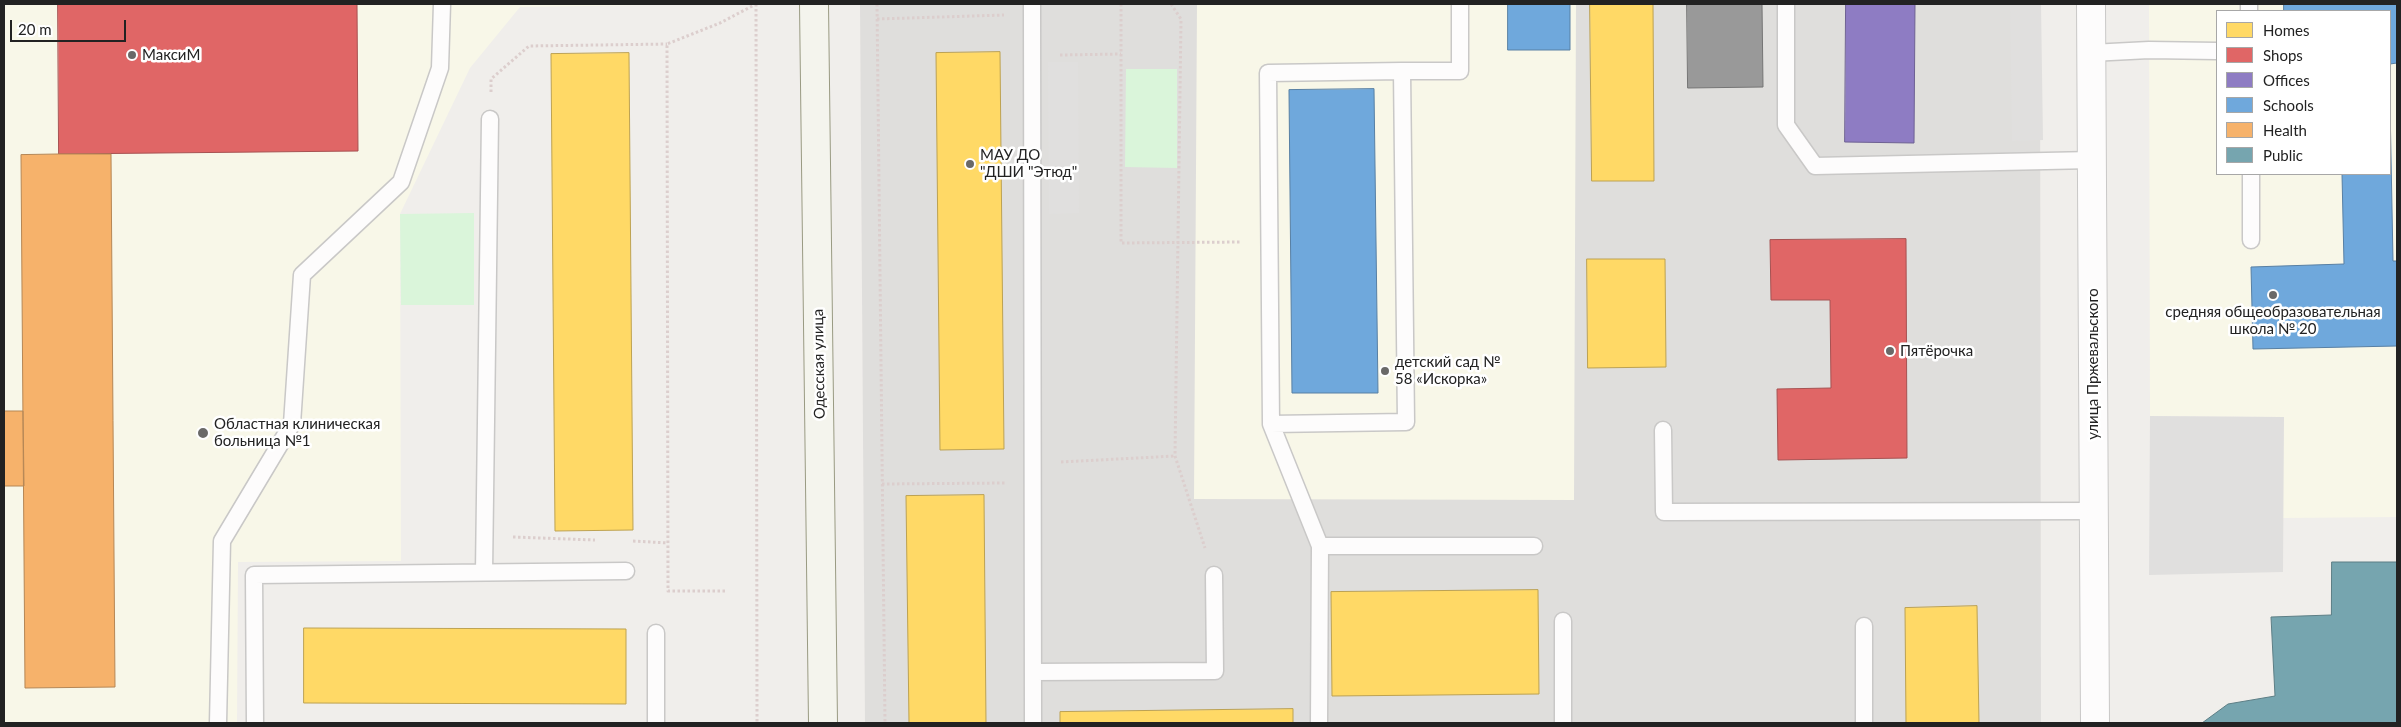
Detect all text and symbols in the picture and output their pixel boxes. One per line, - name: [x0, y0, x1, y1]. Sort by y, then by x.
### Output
- scale bar: [12, 10, 129, 42]
- legend: [2216, 10, 2391, 175]
- text: 20 m: [18, 20, 52, 38]
- text: Homes: [2263, 21, 2309, 39]
- place label: МаксиМ: [142, 46, 200, 64]
- text: Shops: [2263, 46, 2303, 64]
- marker: МаксиМ: [126, 49, 138, 61]
- text: Offices: [2263, 71, 2310, 89]
- text: Schools: [2263, 96, 2314, 114]
- text: Health: [2263, 121, 2307, 139]
- place label: МАУ ДО "ДШИ "Этюд": [980, 146, 1077, 181]
- text: Public: [2263, 146, 2303, 164]
- marker: МАУ ДО "ДШИ "Этюд": [964, 158, 976, 170]
- street label: улица Пржевальского: [2084, 288, 2102, 440]
- marker: средняя общеобразовательная школа № 20: [2267, 289, 2279, 301]
- place label: средняя общеобразовательная школа № 20: [2165, 303, 2381, 338]
- street label: Одесская улица: [809, 309, 829, 419]
- place label: Пятёрочка: [1900, 342, 1973, 360]
- marker: Пятёрочка: [1884, 345, 1896, 357]
- place label: детский сад № 58 «Искорка»: [1395, 353, 1500, 388]
- marker: детский сад № 58 «Искорка»: [1379, 365, 1391, 377]
- place label: Областная клиническая больница №1: [214, 415, 380, 450]
- marker: Областная клиническая больница №1: [196, 426, 210, 440]

